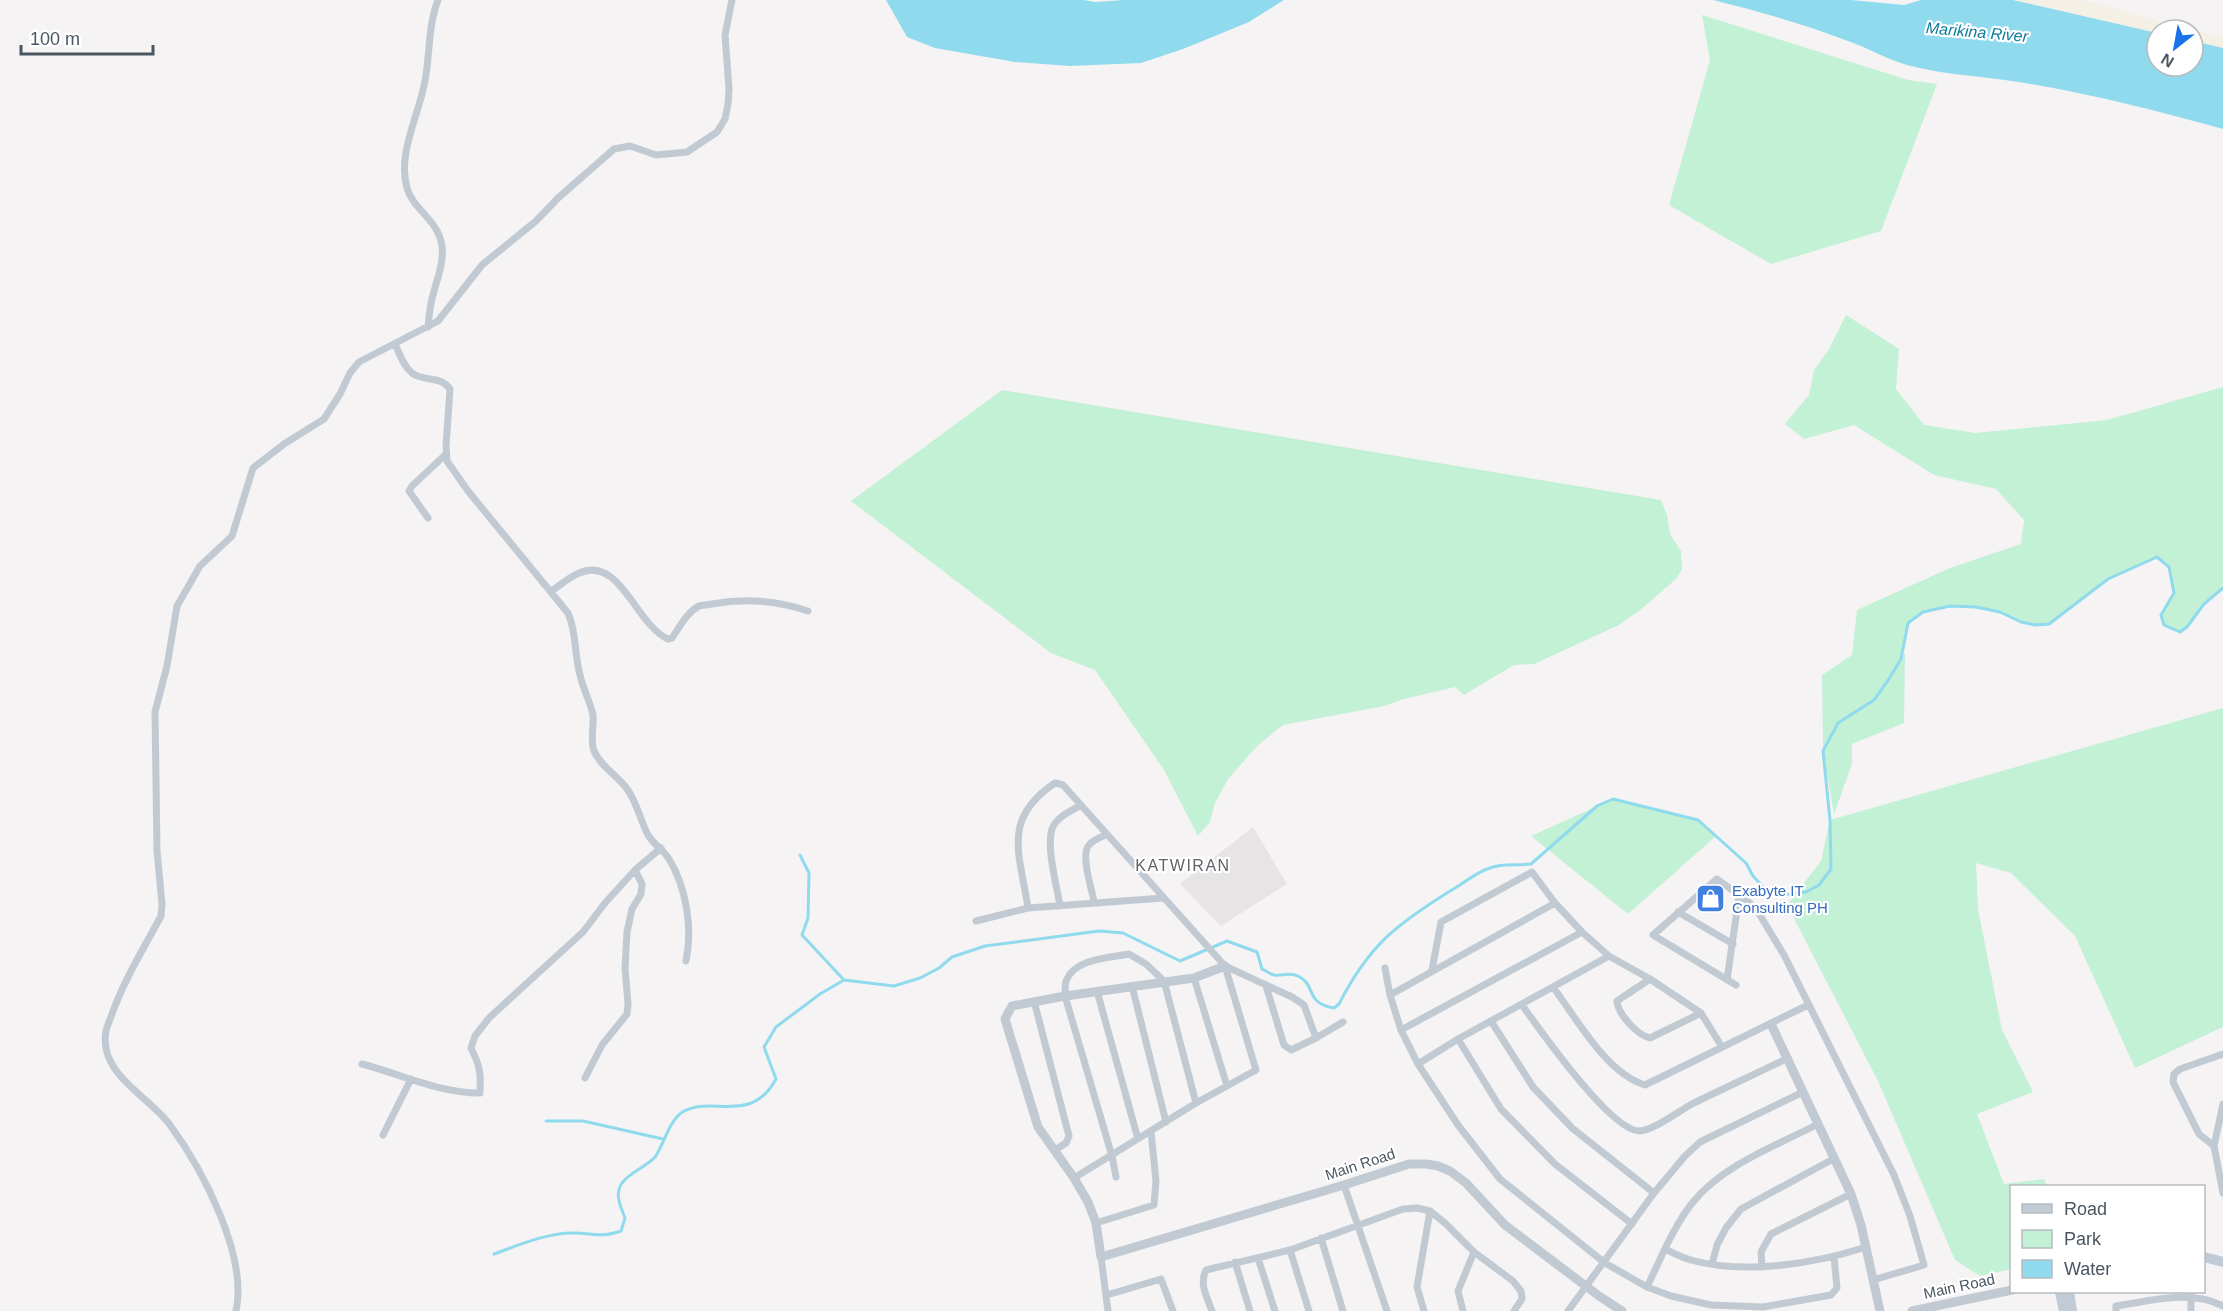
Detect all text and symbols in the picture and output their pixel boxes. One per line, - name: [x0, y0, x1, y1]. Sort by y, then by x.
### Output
- scale bar: [21, 18, 153, 56]
- north arrow: [2145, 18, 2205, 78]
- water label: Marikina River: [1925, 19, 2029, 45]
- text: 100 m: [30, 29, 80, 49]
- text: N: [2158, 50, 2177, 71]
- district label: KATWIRAN: [1135, 857, 1231, 874]
- place label: Exabyte IT Consulting PH: [1732, 882, 1828, 916]
- shop icon: Exabyte IT Consulting PH: [1695, 883, 1727, 915]
- street label: Main Road: [1323, 1145, 1397, 1183]
- legend: [2010, 1185, 2205, 1293]
- text: Road: [2064, 1199, 2107, 1219]
- text: Park: [2064, 1229, 2102, 1249]
- text: Water: [2064, 1259, 2111, 1279]
- street label: Main Road: [1922, 1270, 1996, 1302]

